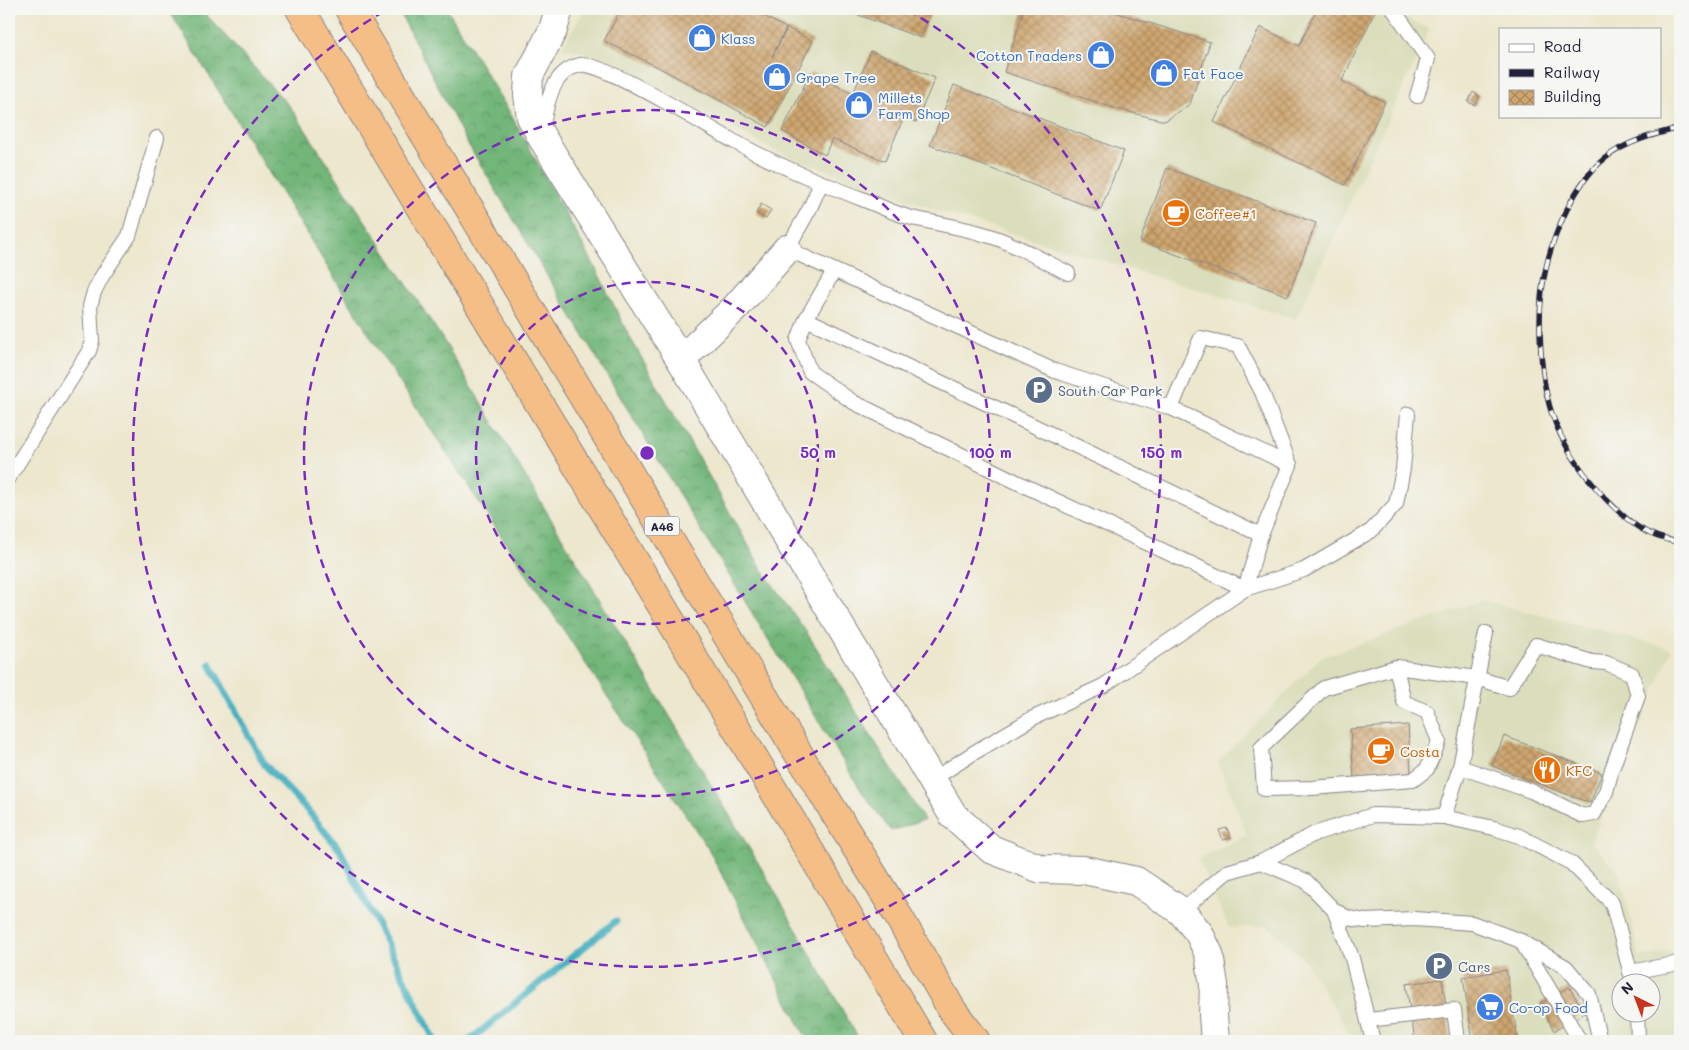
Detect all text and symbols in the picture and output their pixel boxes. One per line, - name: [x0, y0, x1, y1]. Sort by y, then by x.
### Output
- shop icon: Klass: [687, 23, 717, 53]
- legend: [1499, 28, 1662, 118]
- place label: Klass: [721, 29, 755, 48]
- text: Road: [1544, 36, 1581, 56]
- shop icon: Cotton Traders: [1086, 40, 1116, 70]
- place label: Cotton Traders: [976, 46, 1082, 65]
- shop icon: Fat Face: [1149, 58, 1179, 88]
- shop icon: Grape Tree: [762, 62, 792, 92]
- text: Railway: [1544, 62, 1600, 82]
- place label: Fat Face: [1183, 64, 1244, 83]
- place label: Grape Tree: [796, 68, 876, 87]
- text: Building: [1544, 86, 1601, 106]
- place label: Millets Farm Shop: [878, 88, 950, 123]
- shop icon: Millets Farm Shop: [844, 90, 874, 120]
- cafe icon: Coffee#1: [1161, 198, 1191, 228]
- place label: Coffee#1: [1195, 204, 1256, 223]
- parking icon: South Car Park: [1024, 375, 1054, 405]
- place label: South Car Park: [1058, 381, 1162, 400]
- text: 50 m: [800, 442, 836, 462]
- text: 100 m: [968, 442, 1012, 462]
- text: 150 m: [1140, 442, 1182, 462]
- centre of rings: [638, 444, 656, 462]
- road number: A46: [644, 516, 680, 536]
- cafe icon: Costa: [1366, 736, 1396, 766]
- place label: Costa: [1400, 742, 1440, 761]
- restaurant icon: KFC: [1532, 755, 1562, 785]
- place label: KFC: [1566, 761, 1592, 780]
- parking icon: Cars: [1424, 951, 1454, 981]
- place label: Cars: [1458, 957, 1491, 976]
- north arrow: [1612, 972, 1662, 1022]
- text: N: [1617, 977, 1637, 999]
- supermarket icon: Co-op Food: [1475, 992, 1505, 1022]
- place label: Co-op Food: [1509, 998, 1588, 1017]

